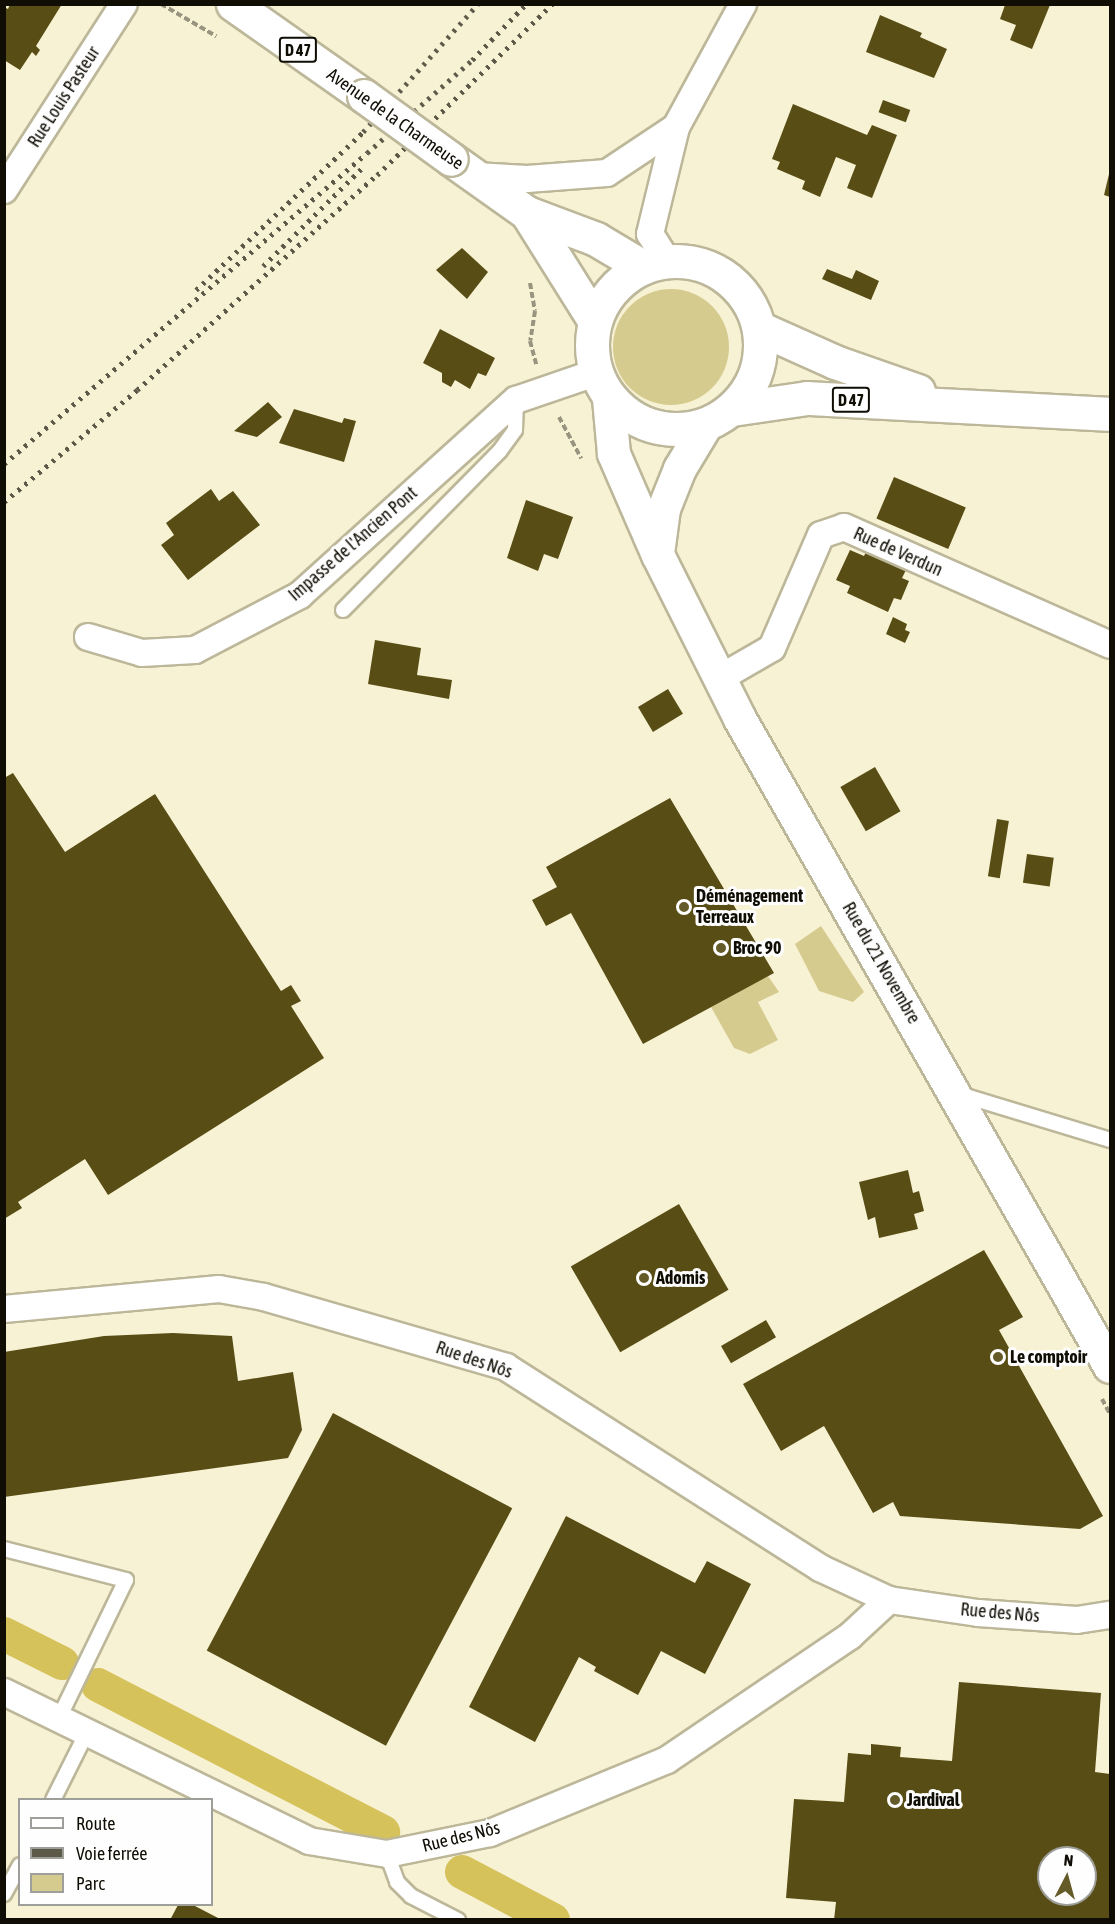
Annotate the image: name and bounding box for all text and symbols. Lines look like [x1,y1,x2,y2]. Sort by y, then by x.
road number: D 47 [278,37,318,63]
street label: Rue Louis Pasteur [23,43,105,151]
street label: Avenue de la Charmeuse [322,64,468,174]
road number: D 47 [832,387,870,413]
street label: Impasse de l'Ancien Pont [284,482,422,606]
street label: Rue de Verdun [850,523,946,581]
place label: Déménagement Terreaux [696,886,803,928]
street label: Rue du 21 Novembre [837,898,925,1028]
marker: Déménagement Terreaux [677,900,691,914]
place label: Broc 90 [733,937,781,959]
marker: Broc 90 [714,941,728,955]
place label: Adomis [656,1267,705,1289]
marker: Adomis [637,1271,651,1285]
street label: Rue des Nôs [433,1337,515,1383]
place label: Le comptoir [1010,1346,1087,1368]
marker: Le comptoir [991,1350,1005,1364]
street label: Rue des Nôs [960,1599,1040,1627]
place label: Jardival [907,1789,959,1811]
marker: Jardival [888,1793,902,1807]
legend [18,1798,213,1906]
text: Route [76,1813,115,1834]
street label: Rue des Nôs [420,1817,502,1857]
text: Voie ferrée [76,1843,148,1864]
north arrow [1037,1846,1097,1906]
text: N [1063,1851,1074,1870]
text: Parc [76,1873,105,1894]

